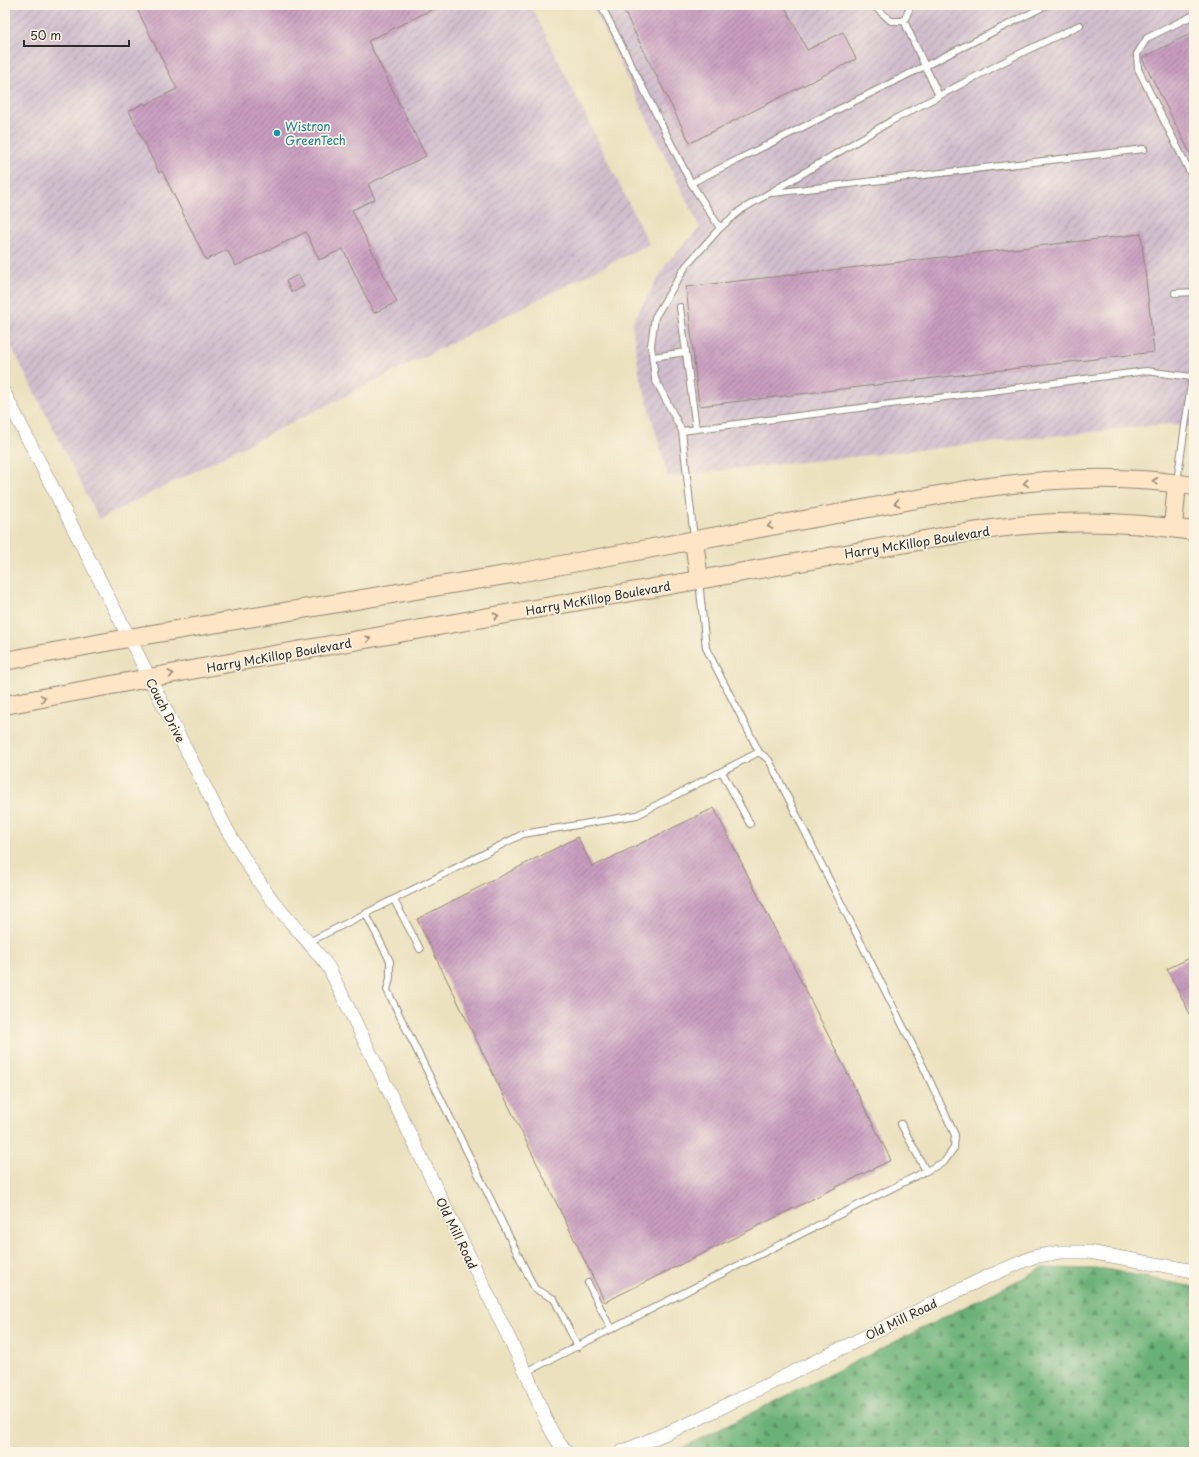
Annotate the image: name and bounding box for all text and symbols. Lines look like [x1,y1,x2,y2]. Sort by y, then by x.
scale bar [24,22,129,48]
text: 50 m [30,26,61,44]
place label: Wistron GreenTech [285,117,346,149]
marker: Wistron GreenTech [272,128,282,138]
one-way arrow [1152,477,1158,486]
one-way arrow [1023,478,1029,487]
one-way arrow [894,498,900,506]
one-way arrow [766,522,773,530]
street label: Harry McKillop Boulevard [843,522,992,562]
street label: Harry McKillop Boulevard [524,576,673,620]
one-way arrow [493,612,499,621]
street label: Harry McKillop Boulevard [205,633,354,677]
one-way arrow [365,635,371,643]
one-way arrow [168,671,174,679]
street label: Couch Drive [142,675,190,745]
one-way arrow [40,694,46,702]
street label: Old Mill Road [432,1194,482,1272]
street label: Old Mill Road [862,1294,940,1344]

